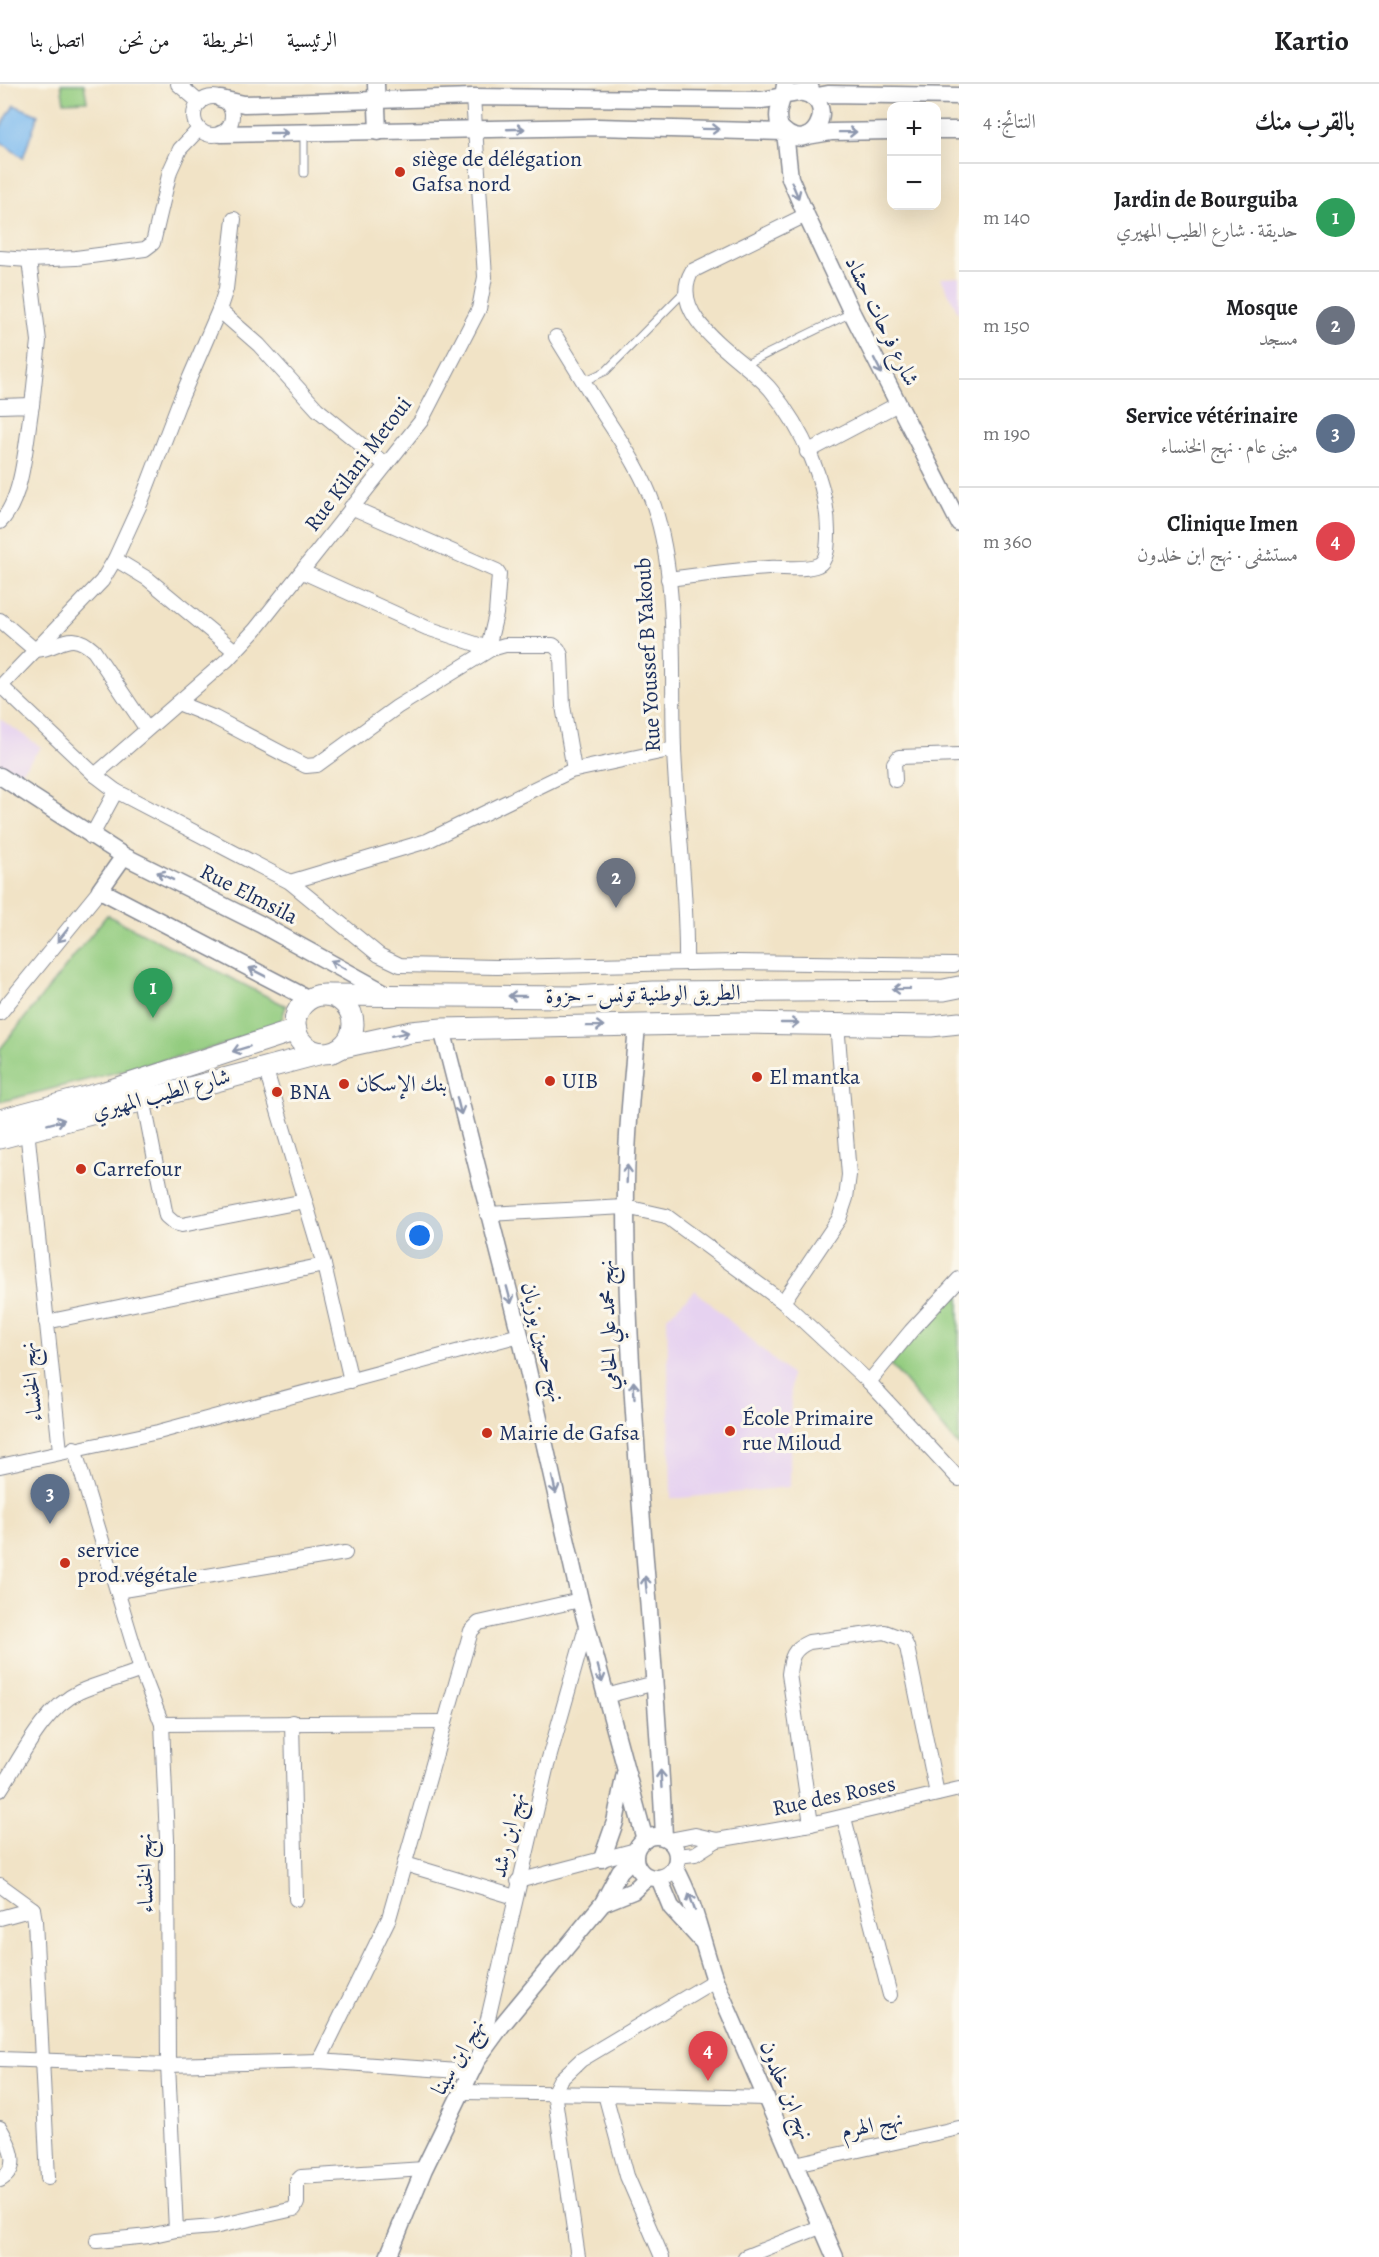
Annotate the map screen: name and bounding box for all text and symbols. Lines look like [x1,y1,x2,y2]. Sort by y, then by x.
text: Kartio [1274,22,1349,60]
text: اتصل بنا [30,26,85,54]
text: من نحن [118,26,170,54]
text: الخريطة [203,26,254,54]
text: الرئيسية [287,26,337,54]
map controls [887,102,941,210]
button: + [887,102,941,156]
text: بالقرب منك [1254,104,1355,139]
text: النتائج: 4 [983,108,1036,135]
one-way arrow [506,123,526,135]
one-way arrow [701,124,721,135]
one-way arrow [838,126,858,138]
one-way arrow [269,127,289,139]
place label: siège de délégation Gafsa nord [412,144,582,199]
button: − [887,156,941,210]
marker: siège de délégation Gafsa nord [393,165,407,179]
one-way arrow [790,180,801,198]
text: Jardin de Bourguiba [1114,185,1298,215]
text: 140 m [983,204,1030,231]
text: 1 [1332,204,1339,231]
text: حديقة · شارع الطيب المهيري [1116,217,1298,244]
street label: شارع فرحات حشاد [835,251,927,392]
text: Mosque [1226,293,1298,323]
text: 150 m [983,312,1030,339]
text: 2 [1331,312,1340,339]
text: مسجد [1259,325,1298,352]
one-way arrow [873,356,885,374]
street label: Rue Kilani Metoui [297,390,419,538]
text: Service vétérinaire [1126,401,1298,431]
text: 190 m [983,420,1030,447]
text: 3 [1331,420,1340,447]
text: مبنى عام · نهج الخنساء [1161,433,1298,460]
text: Clinique Imen [1167,509,1298,539]
text: 360 m [983,528,1032,555]
text: 4 [1331,528,1340,555]
text: مستشفى · نهج ابن خلدون [1137,541,1298,568]
street label: Rue Youssef B Yakoub [628,557,668,753]
street label: Rue Elmsila [195,857,304,932]
pin: 2 [596,858,636,908]
one-way arrow [156,870,174,882]
one-way arrow [57,927,70,943]
one-way arrow [330,959,347,971]
one-way arrow [248,966,266,978]
pin: 1 [134,968,172,1018]
street label: الطريق الوطنية تونس - حزوة [545,977,741,1011]
one-way arrow [891,984,911,995]
one-way arrow [507,990,527,1002]
one-way arrow [779,1017,799,1029]
one-way arrow [584,1021,604,1032]
one-way arrow [390,1028,410,1039]
one-way arrow [232,1044,251,1055]
street label: شارع الطيب المهيري [88,1061,234,1130]
place label: El mantka [769,1062,861,1092]
place label: UIB [562,1066,598,1096]
place label: بنك الإسكان [356,1069,447,1100]
marker: El mantka [750,1070,764,1084]
marker: UIB [543,1074,557,1088]
place label: BNA [289,1077,332,1107]
marker: بنك الإسكان [337,1077,351,1091]
marker: BNA [270,1085,284,1099]
one-way arrow [454,1096,466,1115]
one-way arrow [46,1115,65,1127]
place label: Carrefour [93,1154,182,1184]
marker: Carrefour [74,1162,88,1176]
one-way arrow [621,1165,633,1185]
your location [405,1221,434,1250]
street label: نهج محمد علي الحامي [591,1259,631,1391]
street label: نهج حسين بوزيان [510,1279,572,1406]
one-way arrow [503,1285,515,1304]
street label: نهج الخنساء [12,1340,54,1423]
one-way arrow [628,1381,639,1401]
place label: École Primaire rue Miloud [742,1403,873,1458]
place label: Mairie de Gafsa [499,1418,641,1448]
marker: École Primaire rue Miloud [723,1424,737,1438]
marker: Mairie de Gafsa [480,1426,494,1440]
pin: 3 [31,1474,70,1524]
one-way arrow [548,1475,560,1494]
place label: service prod.végétale [77,1535,197,1590]
marker: service prod.végétale [58,1556,72,1570]
one-way arrow [640,1575,651,1595]
one-way arrow [595,1664,607,1683]
street label: Rue des Roses [770,1768,898,1824]
one-way arrow [656,1770,667,1790]
street label: نهج ابن رشد [484,1789,536,1882]
street label: نهج الخنساء [129,1833,165,1913]
one-way arrow [686,1893,697,1912]
street label: نهج ابن سينا [424,2013,495,2103]
pin: 4 [688,2032,728,2081]
street label: نهج ابن خلدون [749,2036,821,2146]
street label: نهج الهرم [838,2104,907,2150]

